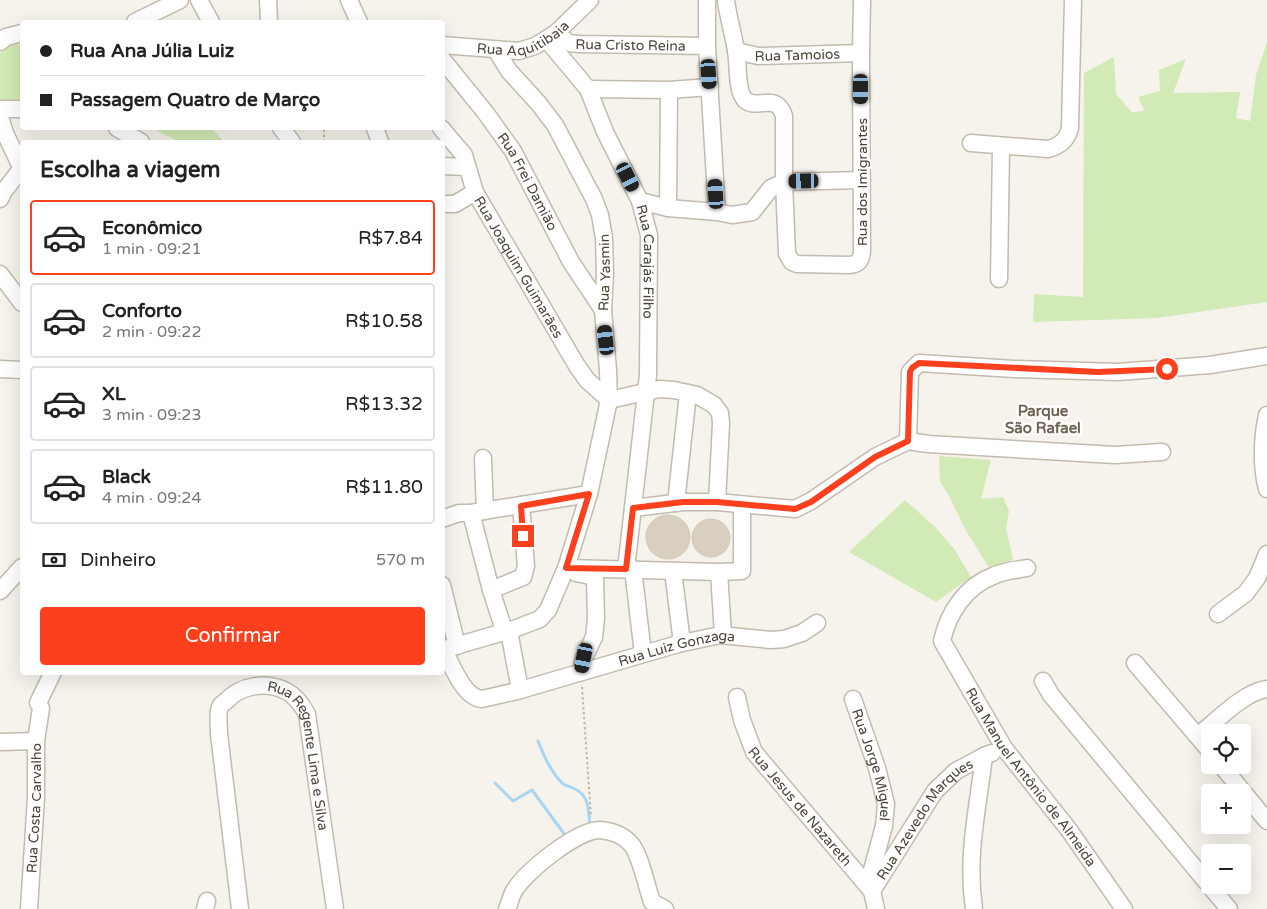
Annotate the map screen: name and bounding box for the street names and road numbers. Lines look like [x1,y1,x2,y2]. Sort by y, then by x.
street label: Rua Aquitibaia [476,17,572,60]
street label: Rua Cristo Reina [575,35,686,54]
street label: Rua Tamoios [754,45,841,65]
street label: Rua dos Imigrantes [854,118,871,246]
street label: Rua Frei Damião [494,129,561,233]
street label: Rua Joaquim Guimarães [471,193,567,341]
street label: Rua Carajás Filho [633,203,658,319]
street label: Rua Yasmin [594,234,614,312]
street label: Rua Luiz Gonzaga [616,626,736,669]
street label: Rua Regente Lima e Silva [266,677,332,831]
street label: Rua Manuel Antônio de Almeida [962,684,1100,870]
street label: Rua Jorge Miguel [849,706,895,822]
street label: Rua Costa Carvalho [23,743,45,874]
street label: Rua Jesus de Nazareth [745,743,856,870]
street label: Rua Azevedo Marques [873,755,976,883]

